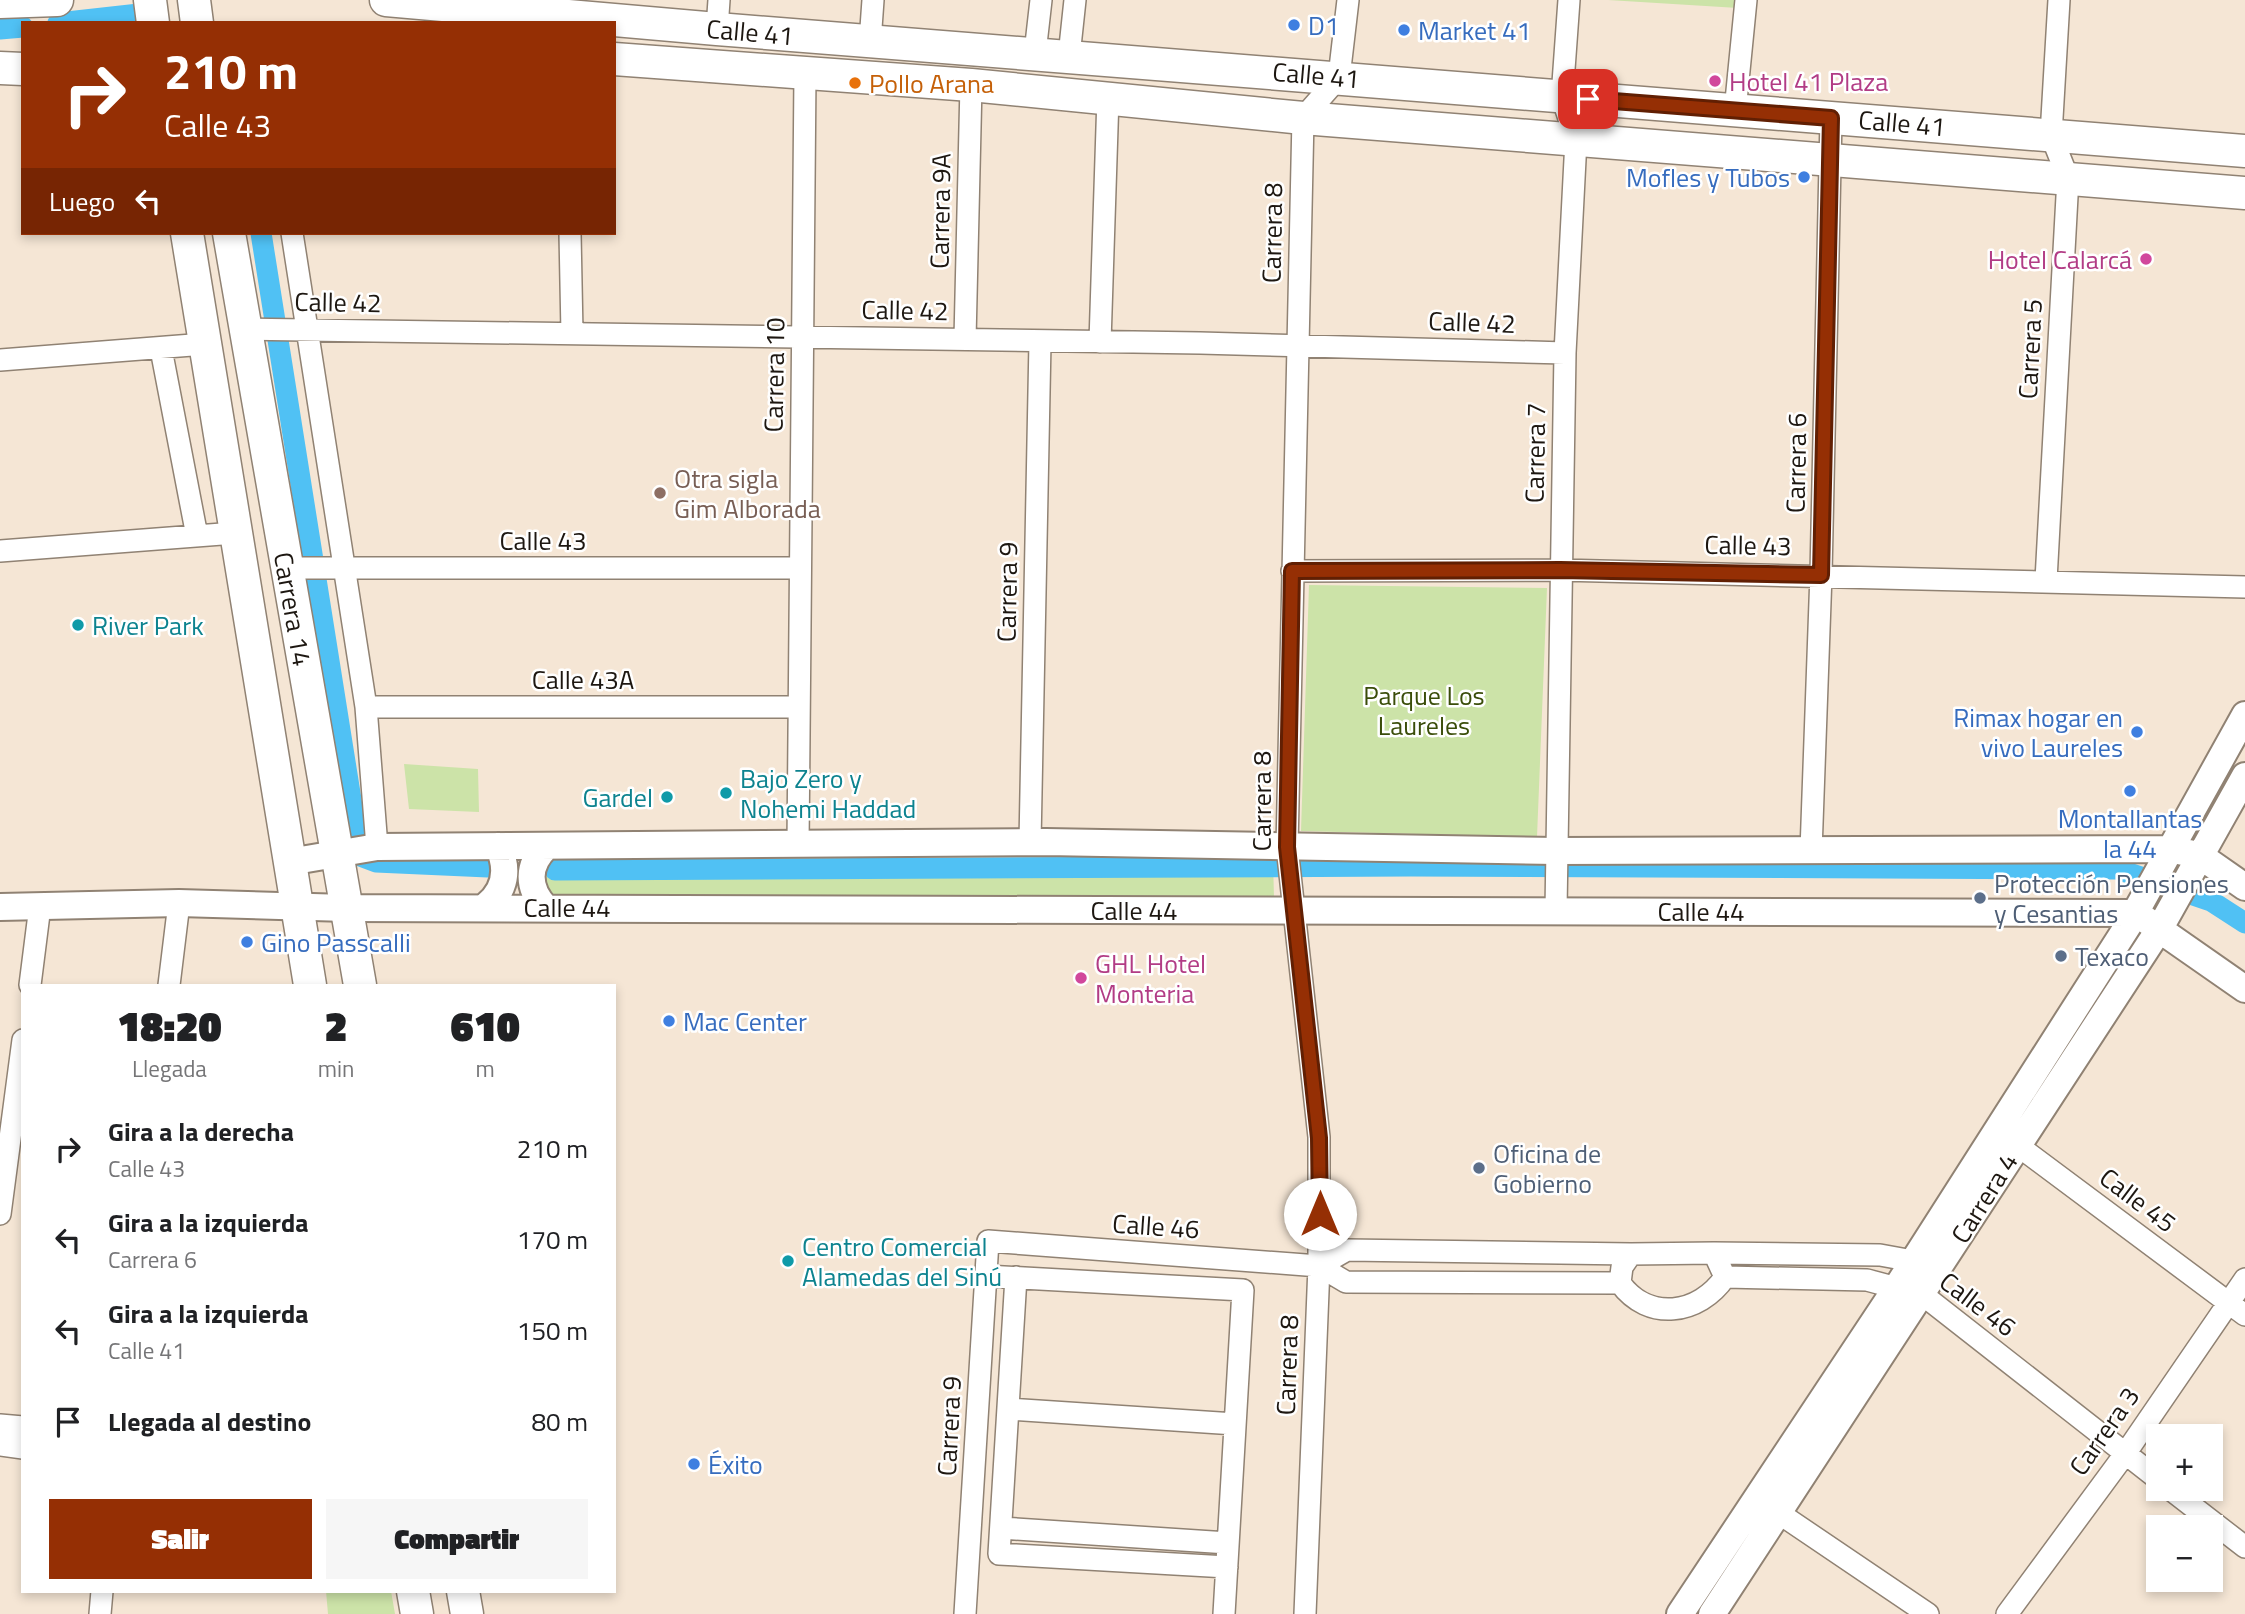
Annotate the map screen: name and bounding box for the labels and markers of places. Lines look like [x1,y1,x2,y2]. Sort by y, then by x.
place label: D1 [1308,6,1339,45]
place label: Market 41 [1418,11,1531,50]
marker: D1 [1286,17,1302,33]
marker: Market 41 [1396,22,1412,38]
place label: Hotel 41 Plaza [1729,62,1888,101]
place label: Pollo Arana [869,64,994,103]
pin [1558,69,1618,129]
marker: Hotel 41 Plaza [1707,73,1723,89]
marker: Pollo Arana [847,75,863,91]
place label: Mofles y Tubos [1626,158,1790,197]
marker: Mofles y Tubos [1796,169,1812,185]
place label: Hotel Calarcá [1988,240,2132,279]
marker: Hotel Calarcá [2138,251,2154,267]
place label: Otra sigla Gim Alborada [674,459,821,528]
marker: Otra sigla Gim Alborada [652,485,668,501]
place label: River Park [92,606,204,645]
marker: River Park [70,617,86,633]
place label: Rimax hogar en vivo Laureles [1953,698,2123,767]
marker: Rimax hogar en vivo Laureles [2129,724,2145,740]
place label: Bajo Zero y Nohemi Haddad [740,759,916,828]
place label: Gardel [582,778,653,817]
marker: Montallantas la 44 [2122,783,2138,799]
marker: Bajo Zero y Nohemi Haddad [718,785,734,801]
marker: Gardel [659,789,675,805]
place label: Montallantas la 44 [2058,799,2202,868]
place label: Protección Pensiones y Cesantias [1994,864,2229,933]
marker: Protección Pensiones y Cesantias [1972,890,1988,906]
place label: Gino Passcalli [261,923,411,962]
marker: Gino Passcalli [239,934,255,950]
place label: Texaco [2075,937,2149,976]
place label: GHL Hotel Monteria [1095,944,1206,1013]
marker: Texaco [2053,948,2069,964]
marker: GHL Hotel Monteria [1073,970,1089,986]
place label: Mac Center [683,1002,807,1041]
marker: Mac Center [661,1013,677,1029]
place label: Oficina de Gobierno [1493,1134,1601,1203]
marker: Oficina de Gobierno [1471,1160,1487,1176]
place label: Centro Comercial Alamedas del Sinú [802,1227,1002,1296]
marker: Centro Comercial Alamedas del Sinú [780,1253,796,1269]
place label: Éxito [708,1445,763,1484]
marker: Éxito [686,1456,702,1472]

